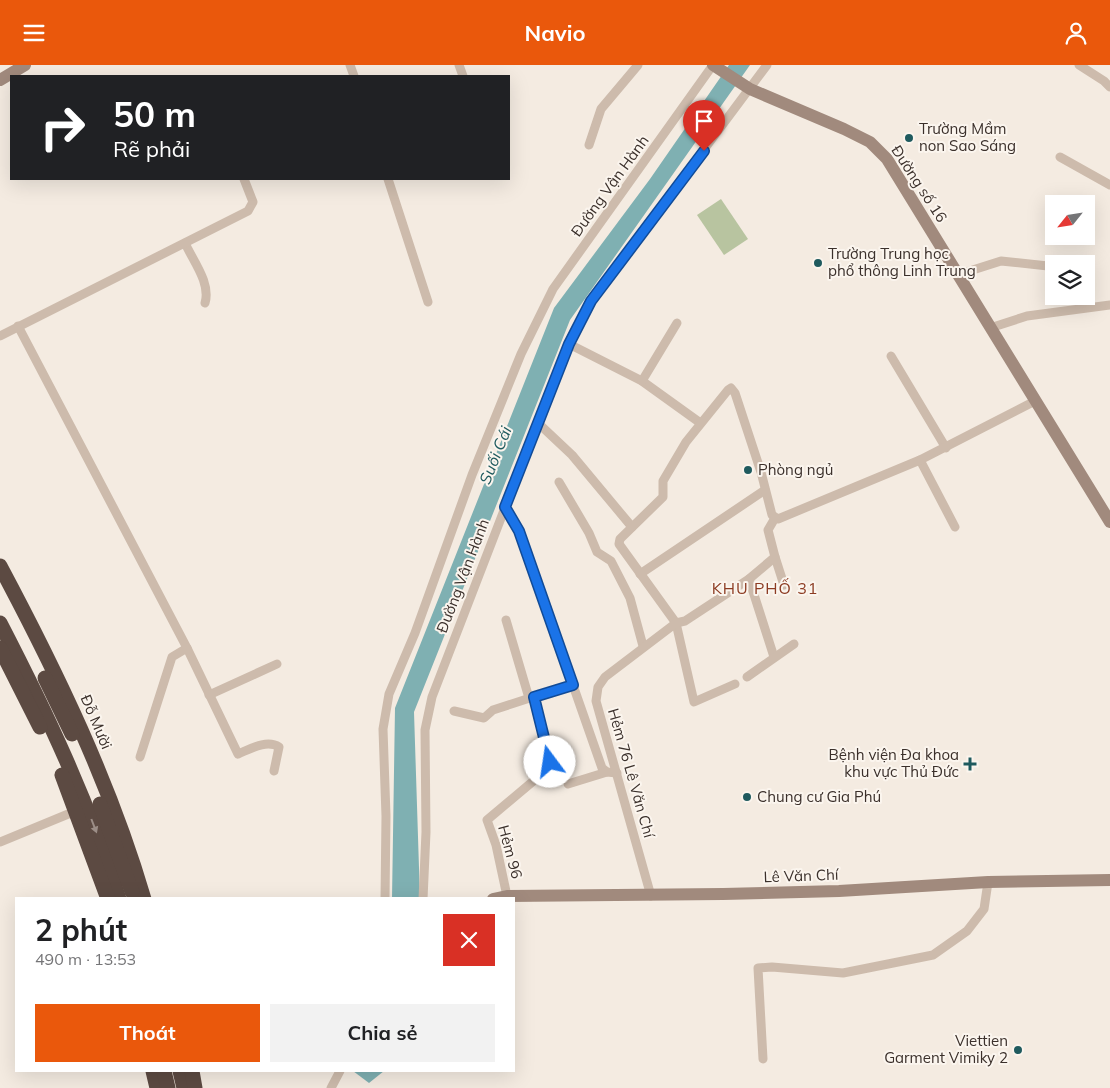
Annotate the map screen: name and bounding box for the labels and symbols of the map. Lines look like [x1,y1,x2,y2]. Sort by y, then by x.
pin [683,100,725,151]
place label: Trường Mầm non Sao Sáng [919,119,1016,155]
street label: Đường Vận Hành [567,131,653,240]
marker: Trường Mầm non Sao Sáng [903,132,915,144]
street label: Đường số 16 [887,142,951,226]
north arrow [1045,195,1095,245]
place label: Trường Trung học phổ thông Linh Trung [828,244,976,280]
marker: Trường Trung học phổ thông Linh Trung [812,257,824,269]
water label: Suối Cái [474,423,516,487]
place label: Phòng ngủ [758,460,833,479]
marker: Phòng ngủ [742,464,754,476]
street label: Đường Vận Hành [432,516,493,635]
district label: KHU PHỐ 31 [712,578,818,598]
street label: Đỗ Mười [77,692,116,752]
street label: Hẻm 76 Lê Văn Chí [604,706,659,841]
position arrow [523,735,575,787]
place label: Bệnh viện Đa khoa khu vực Thủ Đức [829,745,959,781]
marker: Bệnh viện Đa khoa khu vực Thủ Đức [963,757,977,771]
place label: Chung cư Gia Phú [757,787,881,806]
marker: Chung cư Gia Phú [741,791,753,803]
one-way arrow [90,819,98,833]
street label: Hẻm 96 [494,823,527,881]
street label: Lê Văn Chí [763,865,840,886]
place label: Viettien Garment Vimiky 2 [884,1031,1008,1067]
marker: Viettien Garment Vimiky 2 [1012,1044,1024,1056]

